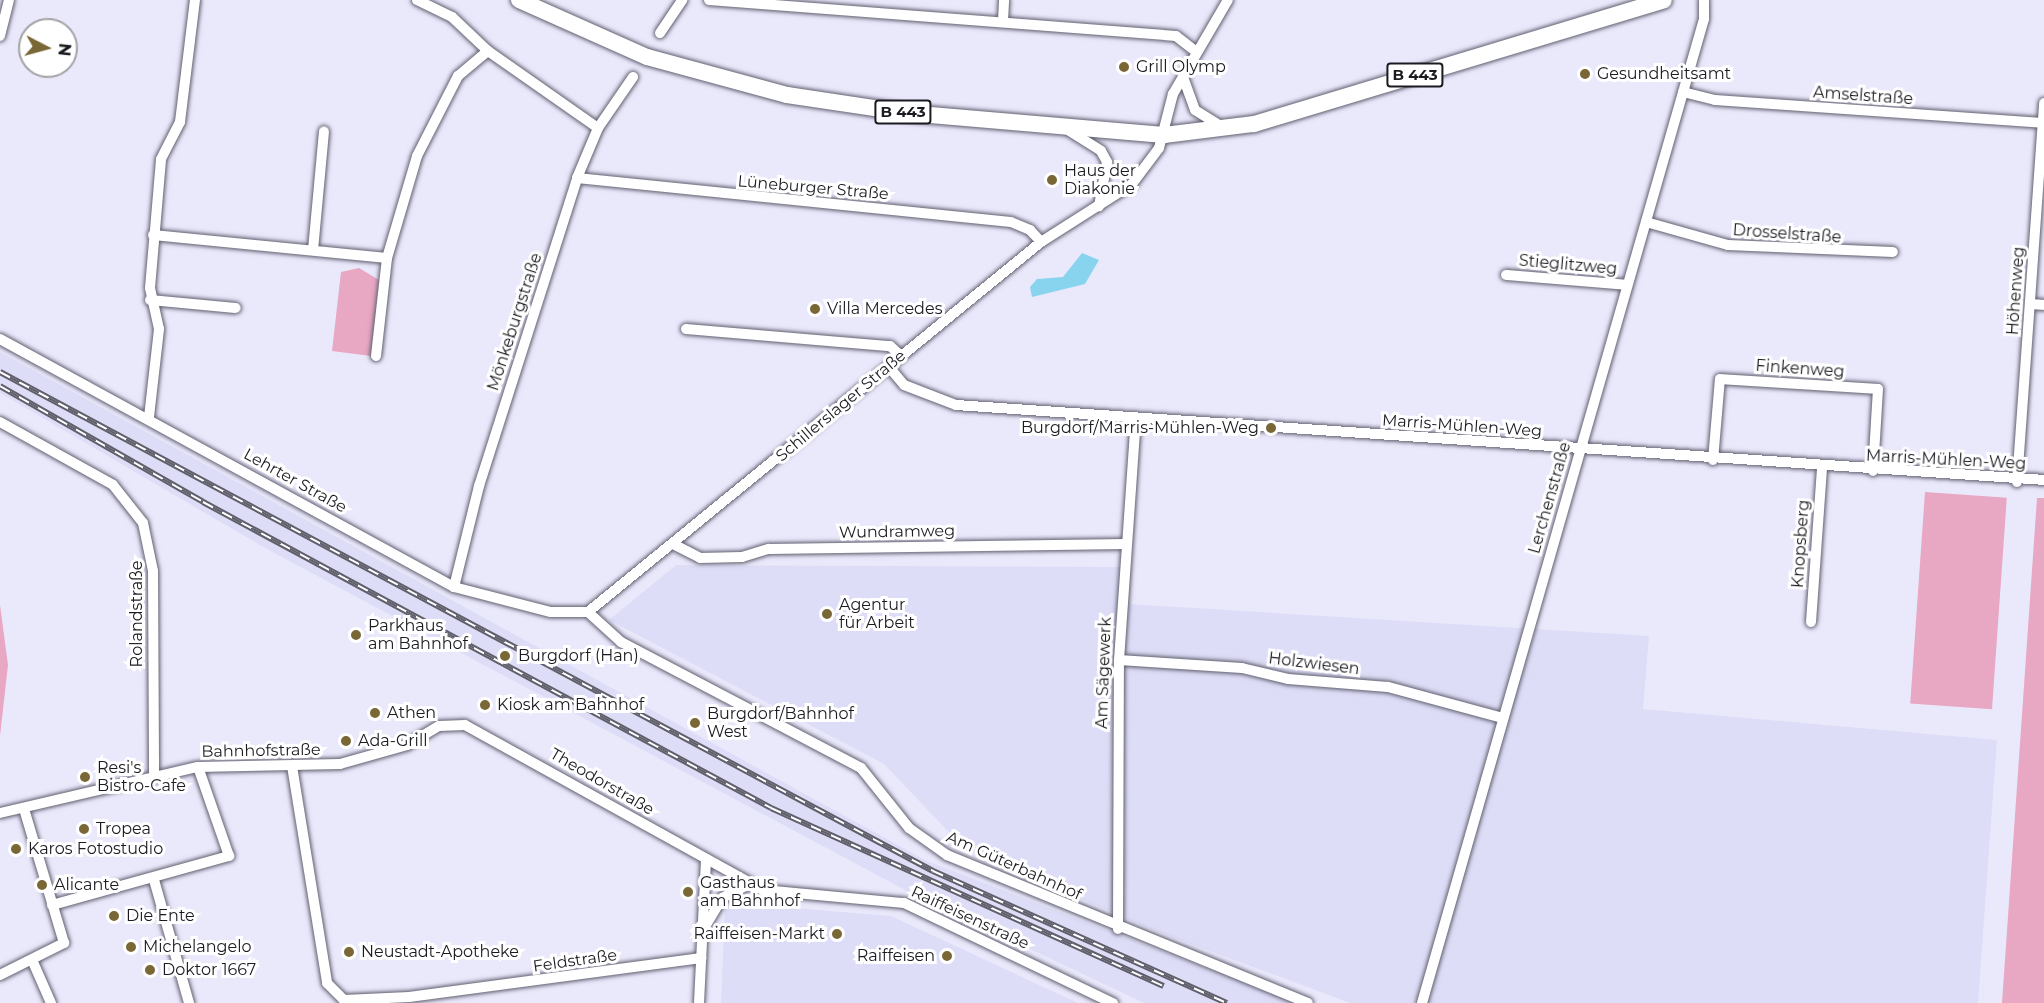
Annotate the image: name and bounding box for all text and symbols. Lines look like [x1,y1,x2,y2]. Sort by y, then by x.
north arrow [18,18,78,78]
text: N [54,42,75,57]
place label: Grill Olymp [1136,57,1226,77]
marker: Grill Olymp [1117,60,1131,74]
road number: B 443 [1385,63,1445,87]
place label: Gesundheitsamt [1597,64,1731,84]
marker: Gesundheitsamt [1578,67,1592,81]
street label: Amselstraße [1812,83,1914,109]
road number: B 443 [873,100,933,124]
place label: Haus der Diakonie [1064,161,1136,199]
street label: Lüneburger Straße [737,172,889,204]
marker: Haus der Diakonie [1045,173,1059,187]
street label: Drosselstraße [1732,221,1842,247]
street label: Höhenweg [2003,246,2029,336]
street label: Mönkeburgstraße [484,251,546,393]
street label: Stieglitzweg [1518,251,1618,279]
place label: Villa Mercedes [827,299,942,319]
marker: Villa Mercedes [808,302,822,316]
street label: Schillerslager Straße [772,346,910,466]
street label: Finkenweg [1755,356,1845,382]
street label: Marris-Mühlen-Weg [1381,411,1543,441]
place label: Burgdorf/Marris-Mühlen-Weg [1021,418,1259,438]
marker: Burgdorf/Marris-Mühlen-Weg [1264,421,1278,435]
street label: Lerchenstraße [1525,440,1575,556]
street label: Lehrter Straße [240,445,350,517]
street label: Marris-Mühlen-Weg [1865,446,2027,474]
street label: Knopsberg [1788,499,1814,589]
street label: Wundramweg [839,521,955,543]
street label: Rolandstraße [127,561,147,667]
place label: Agentur für Arbeit [839,595,915,633]
marker: Agentur für Arbeit [820,607,834,621]
place label: Parkhaus am Bahnhof [368,616,468,654]
street label: Am Sägewerk [1092,617,1116,729]
marker: Parkhaus am Bahnhof [349,628,363,642]
place label: Burgdorf (Han) [518,646,639,666]
marker: Burgdorf (Han) [496,647,514,665]
street label: Holzwiesen [1267,649,1361,679]
place label: Kiosk am Bahnhof [497,695,644,715]
marker: Kiosk am Bahnhof [478,698,492,712]
place label: Athen [387,703,436,723]
place label: Burgdorf/Bahnhof West [707,704,854,742]
marker: Athen [368,706,382,720]
marker: Burgdorf/Bahnhof West [688,716,702,730]
place label: Ada-Grill [358,731,427,751]
marker: Ada-Grill [339,734,353,748]
street label: Bahnhofstraße [201,740,321,762]
street label: Theodorstraße [547,744,657,820]
place label: Resi's Bistro-Cafe [97,758,186,796]
marker: Resi's Bistro-Cafe [78,770,92,784]
place label: Tropea [96,819,151,839]
marker: Tropea [77,822,91,836]
street label: Am Güterbahnhof [943,828,1085,904]
place label: Karos Fotostudio [28,839,163,859]
marker: Karos Fotostudio [9,842,23,856]
place label: Gasthaus am Bahnhof [700,873,800,911]
place label: Alicante [54,875,119,895]
marker: Alicante [35,878,49,892]
street label: Raiffeisenstraße [908,882,1032,954]
marker: Gasthaus am Bahnhof [681,885,695,899]
place label: Die Ente [126,906,195,926]
marker: Die Ente [107,909,121,923]
place label: Raiffeisen-Markt [694,924,825,944]
marker: Raiffeisen-Markt [830,927,844,941]
place label: Michelangelo [143,937,251,957]
marker: Michelangelo [124,940,138,954]
place label: Neustadt-Apotheke [361,942,519,962]
marker: Neustadt-Apotheke [342,945,356,959]
street label: Feldstraße [532,946,618,976]
place label: Raiffeisen [857,946,935,966]
marker: Raiffeisen [940,949,954,963]
place label: Doktor 1667 [162,960,256,980]
marker: Doktor 1667 [143,963,157,977]

